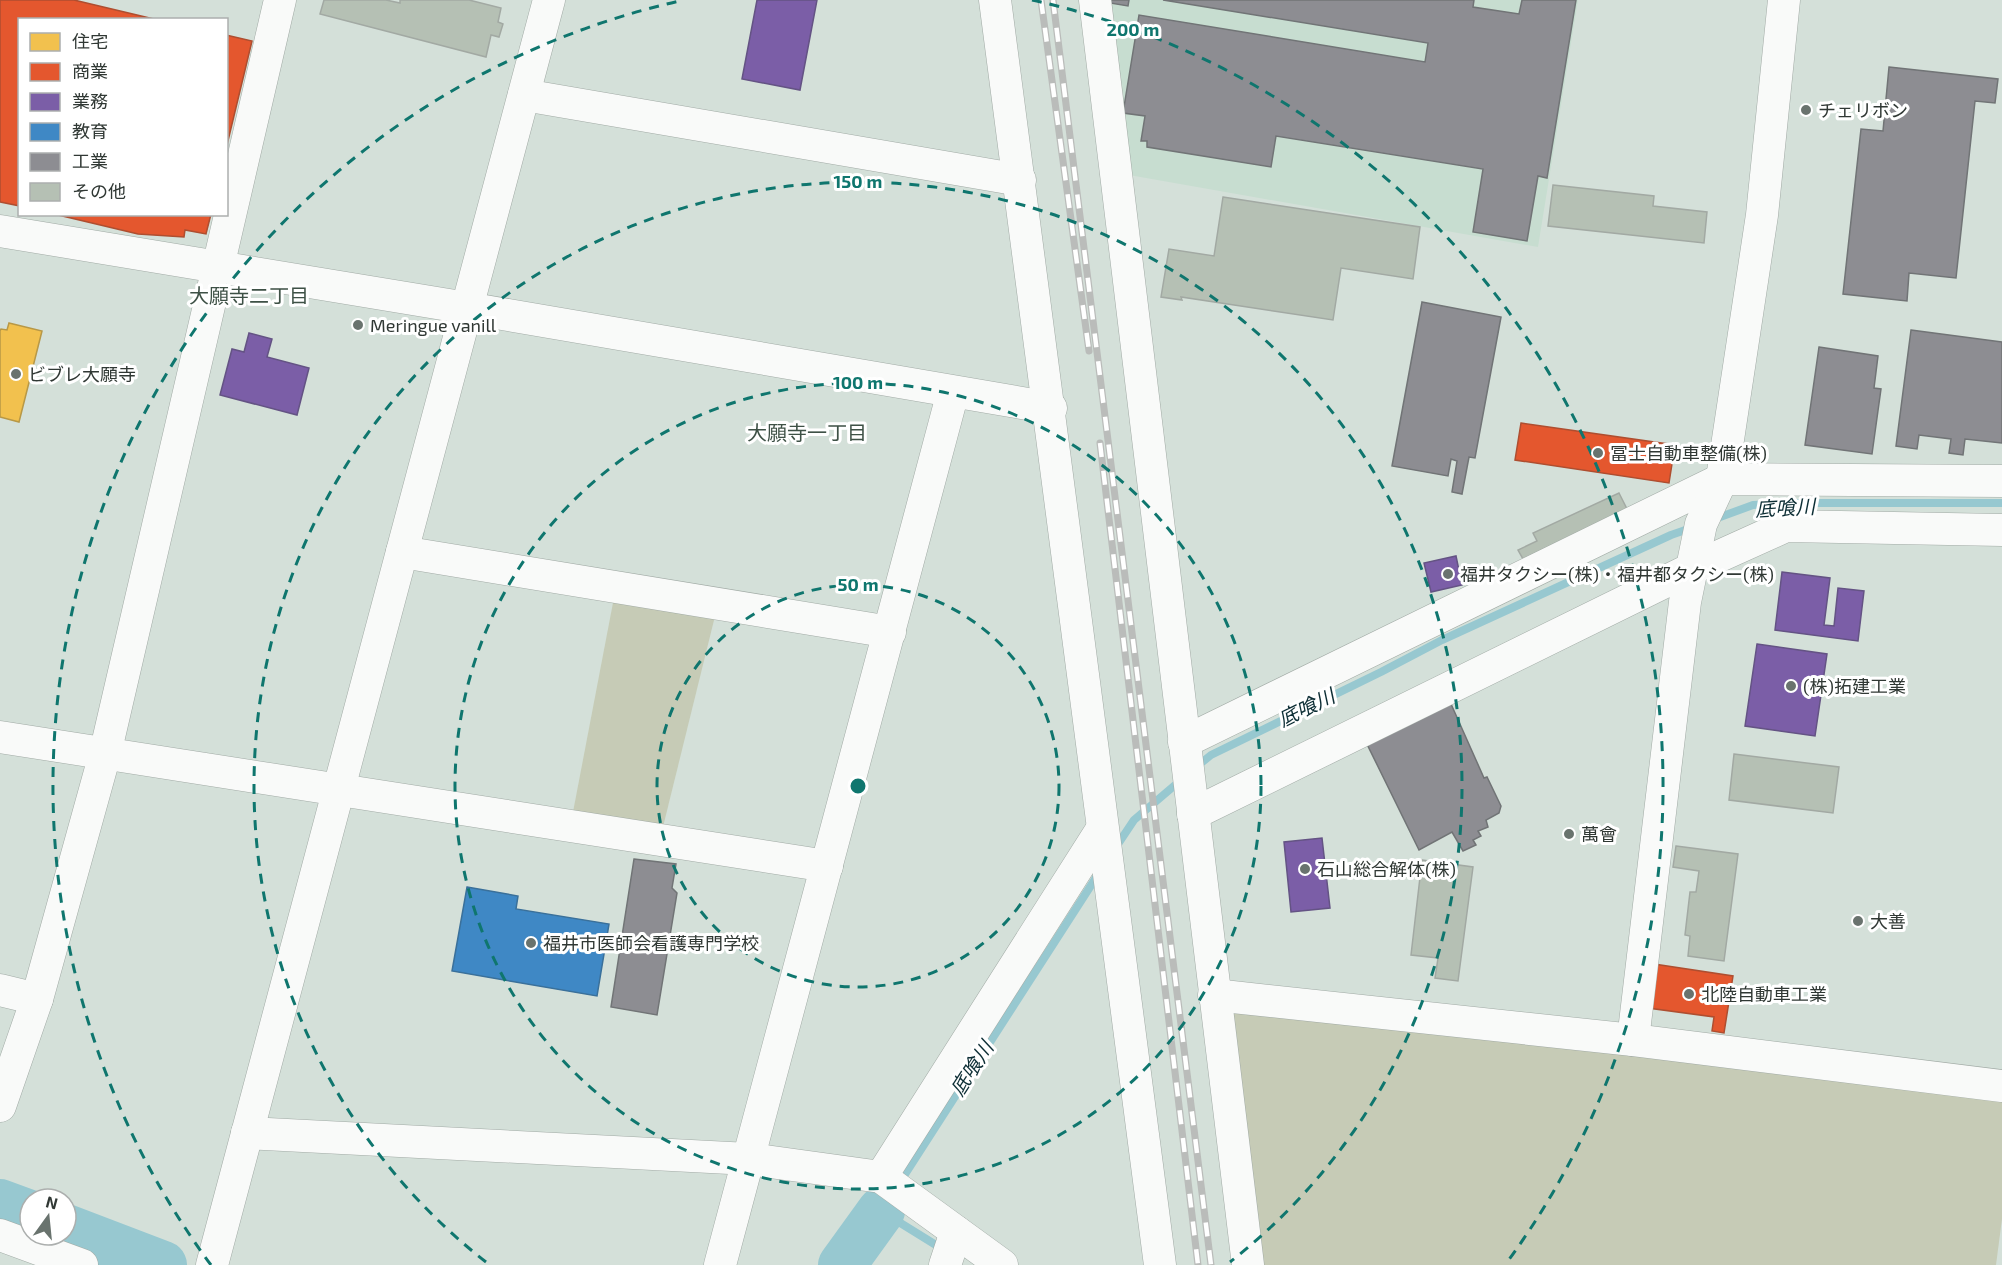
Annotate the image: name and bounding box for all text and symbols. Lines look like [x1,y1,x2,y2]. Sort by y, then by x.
legend [18,18,228,216]
text: 200 m [1107,18,1159,40]
text: 住宅 [72,30,108,52]
text: 商業 [72,60,108,82]
text: 業務 [72,90,108,112]
place label: チェリボン [1818,99,1908,121]
marker: チェリボン [1799,103,1813,117]
text: 教育 [72,120,108,142]
text: 工業 [72,150,108,172]
text: 150 m [834,170,882,192]
text: その他 [72,180,126,202]
district label: 大願寺二丁目 [189,283,309,307]
place label: Meringue vanill [370,314,497,336]
marker: Meringue vanill [351,318,365,332]
place label: ビブレ大願寺 [28,363,136,385]
marker: ビブレ大願寺 [9,367,23,381]
text: 100 m [833,371,883,393]
district label: 大願寺一丁目 [747,420,867,444]
place label: 冨士自動車整備(株) [1610,442,1767,464]
marker: 冨士自動車整備(株) [1591,446,1605,460]
water label: 底喰川 [1754,493,1818,521]
place label: 福井タクシー(株)・福井都タクシー(株) [1460,563,1774,585]
marker: 福井タクシー(株)・福井都タクシー(株) [1441,567,1455,581]
text: 50 m [837,573,879,595]
place label: (株)拓建工業 [1803,675,1906,697]
marker: (株)拓建工業 [1784,679,1798,693]
water label: 底喰川 [1274,682,1340,731]
centre of rings [848,776,868,796]
place label: 萬會 [1581,823,1617,845]
marker: 萬會 [1562,827,1576,841]
place label: 石山総合解体(株) [1317,858,1456,880]
marker: 石山総合解体(株) [1298,862,1312,876]
place label: 大善 [1870,910,1906,932]
marker: 大善 [1851,914,1865,928]
place label: 福井市医師会看護専門学校 [543,932,759,954]
marker: 福井市医師会看護専門学校 [524,936,538,950]
place label: 北陸自動車工業 [1701,983,1827,1005]
marker: 北陸自動車工業 [1682,987,1696,1001]
water label: 底喰川 [945,1035,998,1100]
north arrow [18,1187,78,1247]
text: N [44,1191,60,1213]

